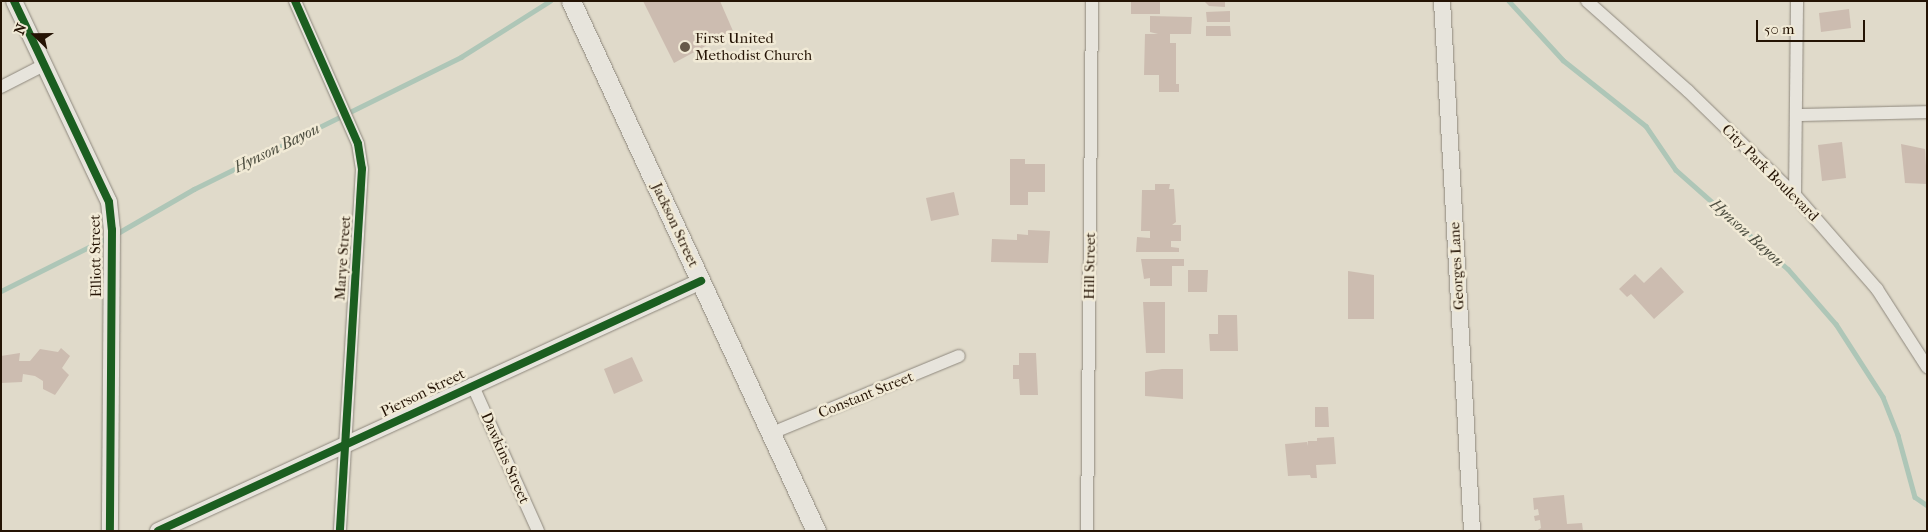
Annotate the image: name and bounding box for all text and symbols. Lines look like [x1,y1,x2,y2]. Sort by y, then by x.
north arrow [10,10,60,60]
scale bar [1758,10,1867,42]
text: 50 m [1764,20,1794,38]
text: N [11,21,30,37]
place label: First United Methodist Church [695,29,812,64]
marker: First United Methodist Church [679,41,691,53]
water label: Hynson Bayou [231,119,323,177]
street label: City Park Boulevard [1718,121,1822,225]
street label: Jackson Street [648,180,702,270]
water label: Hynson Bayou [1706,195,1788,271]
street label: Elliott Street [86,214,106,298]
street label: Marye Street [331,215,355,301]
street label: Georges Lane [1446,222,1468,310]
street label: Hill Street [1080,232,1100,300]
street label: Pierson Street [378,365,468,421]
street label: Constant Street [816,368,916,422]
street label: Dawkins Street [477,409,533,507]

